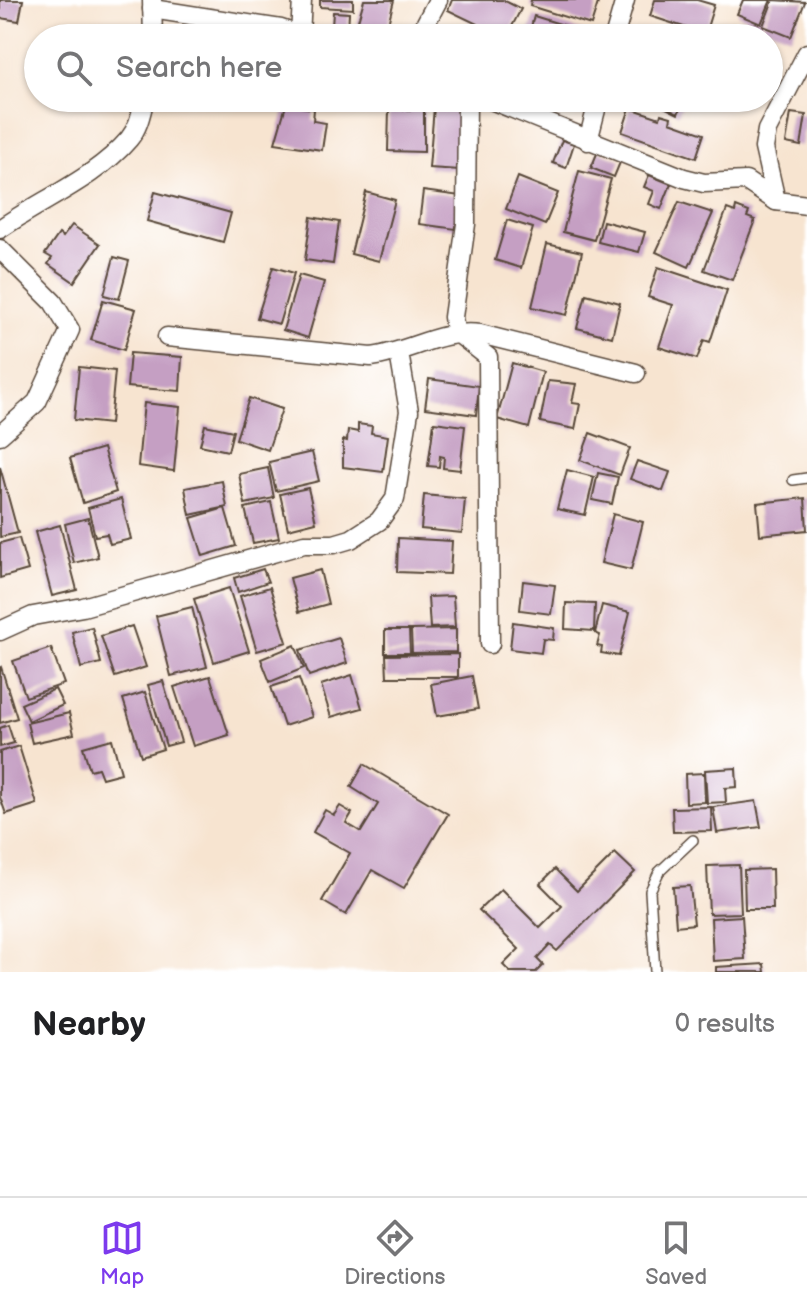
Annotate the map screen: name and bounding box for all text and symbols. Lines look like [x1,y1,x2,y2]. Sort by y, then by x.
search box [24,24,783,112]
icon: search [52,46,96,90]
text: Search here [116,50,282,86]
text: Nearby [32,1004,146,1045]
text: 0 results [675,1009,775,1040]
tab: Map [100,1216,144,1291]
tab: Directions [344,1216,445,1291]
tab: Saved [645,1216,707,1291]

